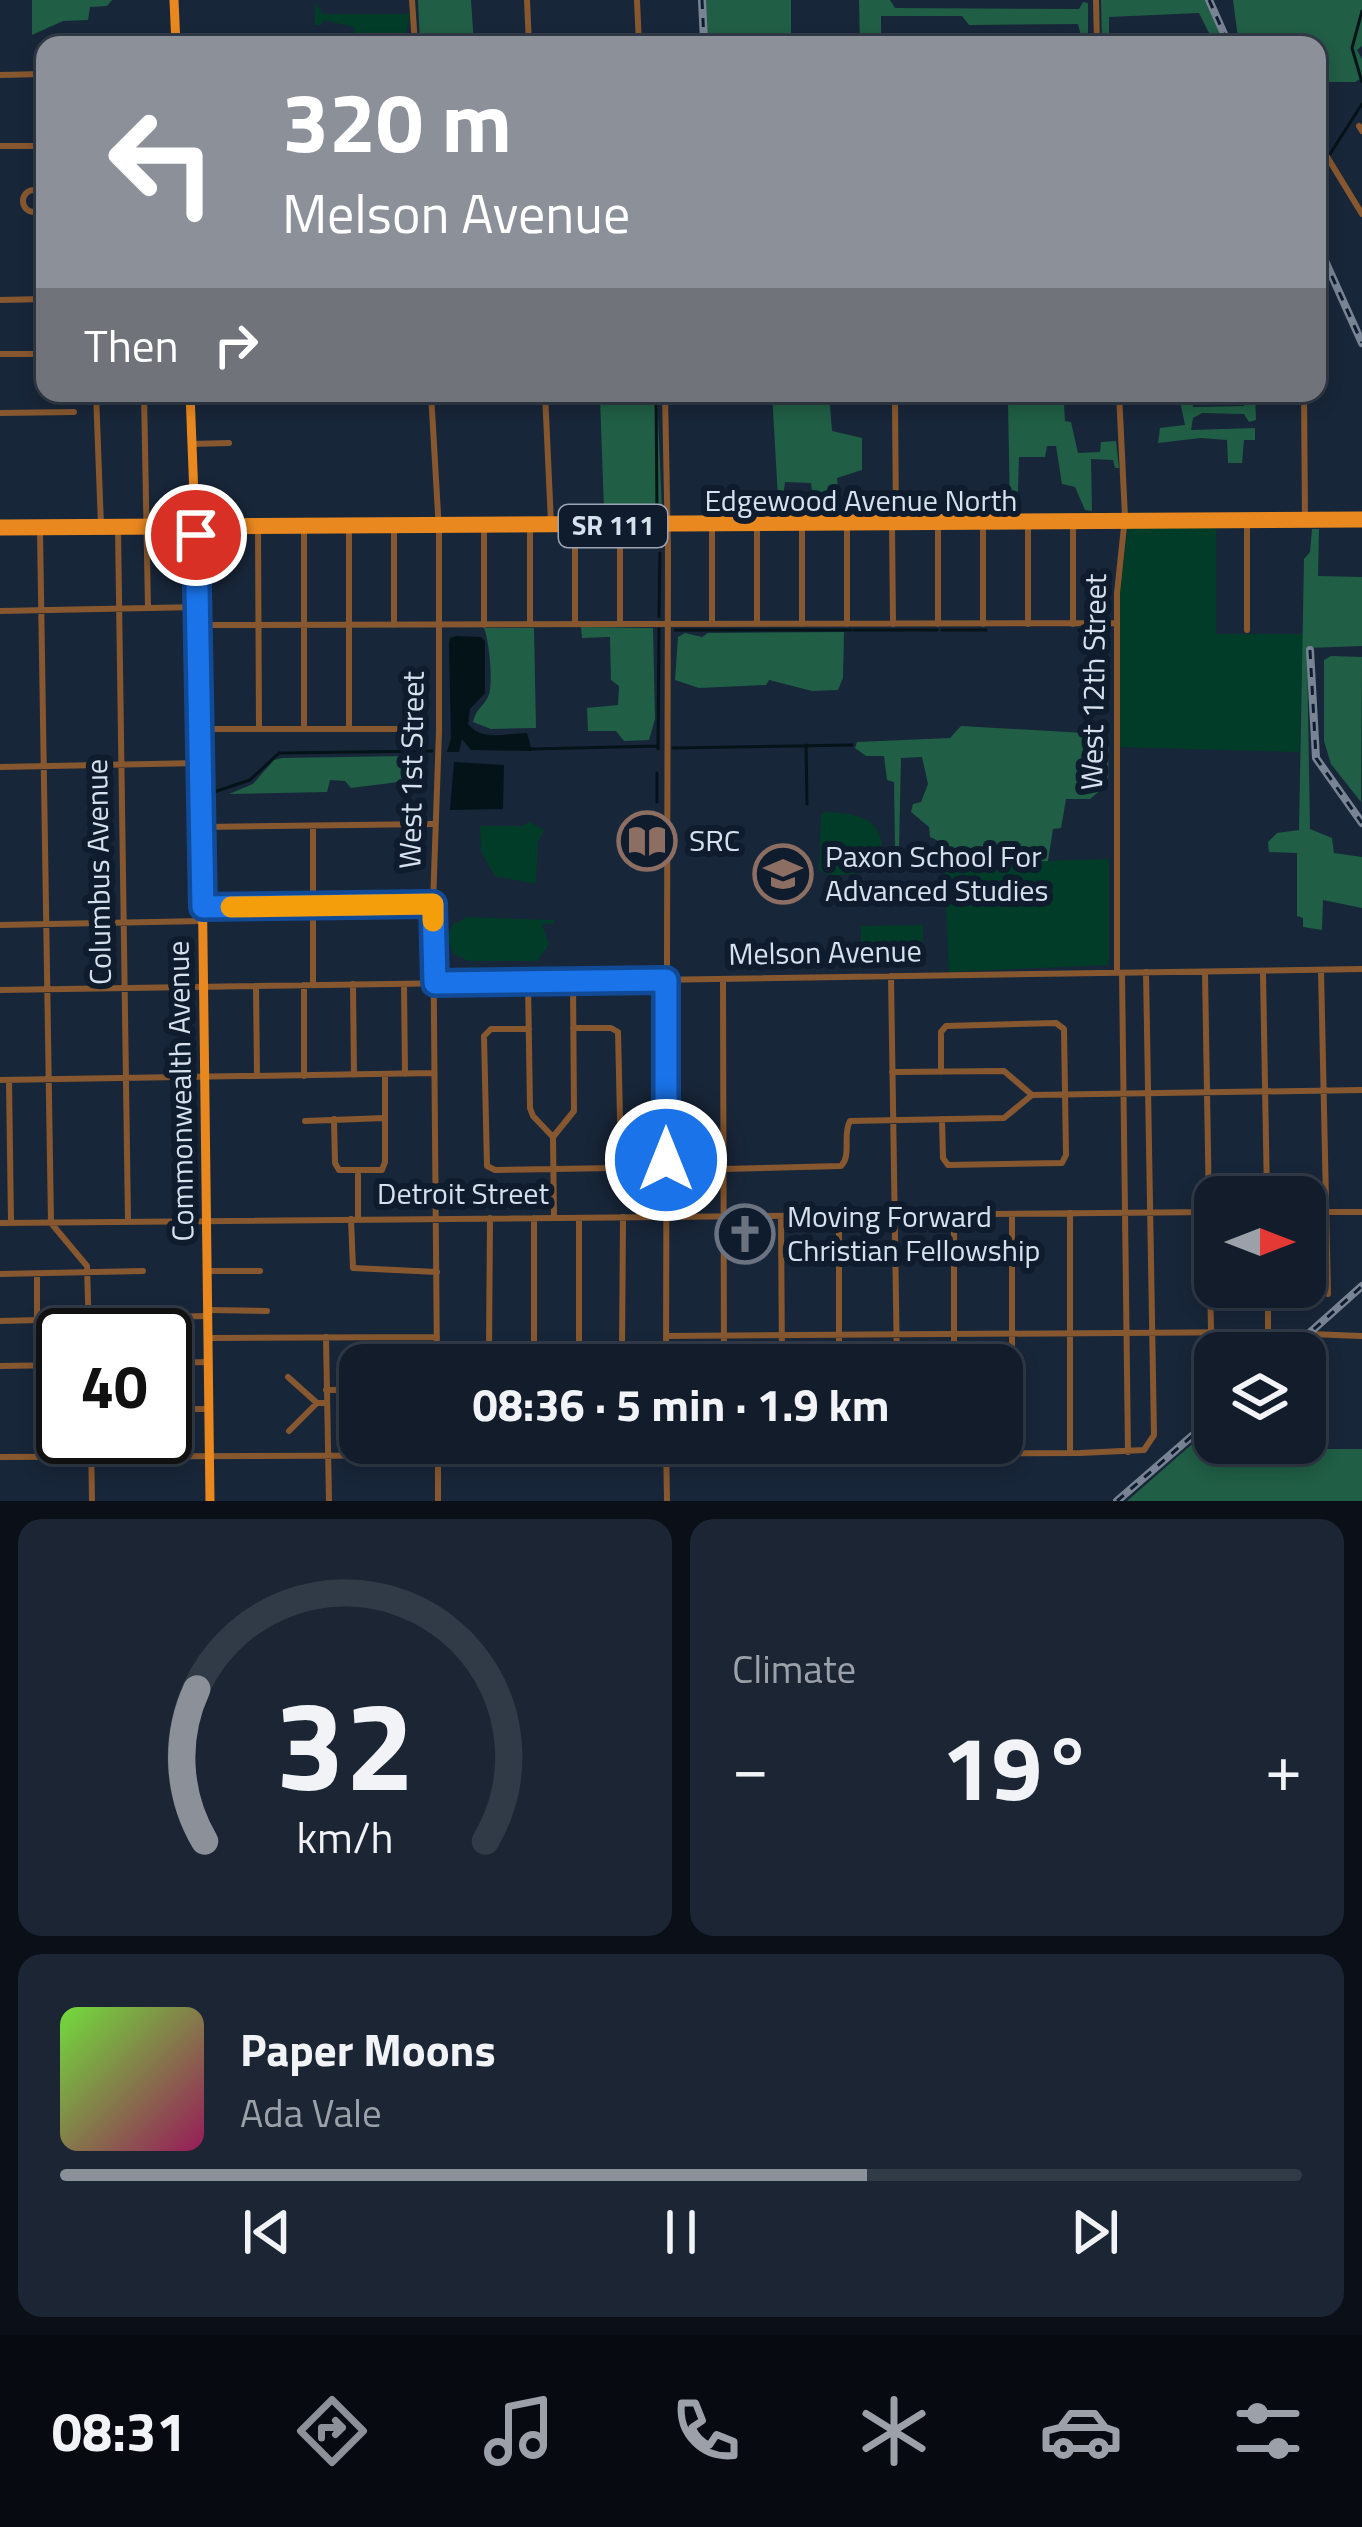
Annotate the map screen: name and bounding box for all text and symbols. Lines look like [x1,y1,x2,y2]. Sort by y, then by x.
text: 320 m [282,57,512,185]
icon: left [84,84,240,240]
text: Melson Avenue [282,172,630,254]
text: Then [84,311,179,379]
icon: right [203,312,269,378]
street label: Edgewood Avenue North [705,477,1017,523]
pin [145,484,247,586]
icon: arrive [163,502,229,568]
road number: SR 111 [559,505,667,547]
street label: West 12th Street [1068,573,1118,791]
street label: West 1st Street [386,670,436,869]
street label: Columbus Avenue [73,759,123,985]
library icon: SRC [616,810,678,872]
place label: SRC [689,817,740,863]
place label: Paxon School For Advanced Studies [825,833,1048,913]
school or university icon: Paxon School For Advanced Studies [752,843,814,905]
street label: Melson Avenue [728,927,922,977]
street label: Commonwealth Avenue [154,940,206,1242]
position arrow [603,1097,729,1223]
street label: Detroit Street [377,1170,549,1216]
north arrow [1194,1176,1326,1308]
map controls [1194,1176,1326,1464]
place label: Moving Forward Christian Fellowship [787,1193,1040,1273]
church icon: Moving Forward Christian Fellowship [714,1203,776,1265]
speed limit sign: 40 [36,1308,192,1464]
button: layers [1194,1332,1326,1464]
text: 08:36 · 5 min · 1.9 km [472,1370,890,1438]
text: Climate [732,1639,856,1698]
text: 32 [275,1649,415,1838]
text: 19° [941,1698,1093,1835]
text: − [732,1716,769,1817]
text: + [1265,1716,1302,1817]
text: km/h [296,1803,394,1869]
text: Paper Moons [240,2015,496,2083]
text: Ada Vale [240,2083,382,2142]
icon: previous [234,2199,300,2265]
icon: pause [648,2199,714,2265]
icon: next [1062,2199,1128,2265]
icon: directions [290,2389,374,2473]
icon: music [477,2389,561,2473]
icon: phone [664,2389,748,2473]
icon: climate [852,2389,936,2473]
icon: car [1039,2389,1123,2473]
icon: filters [1226,2389,1310,2473]
text: 08:31 [52,2390,186,2472]

